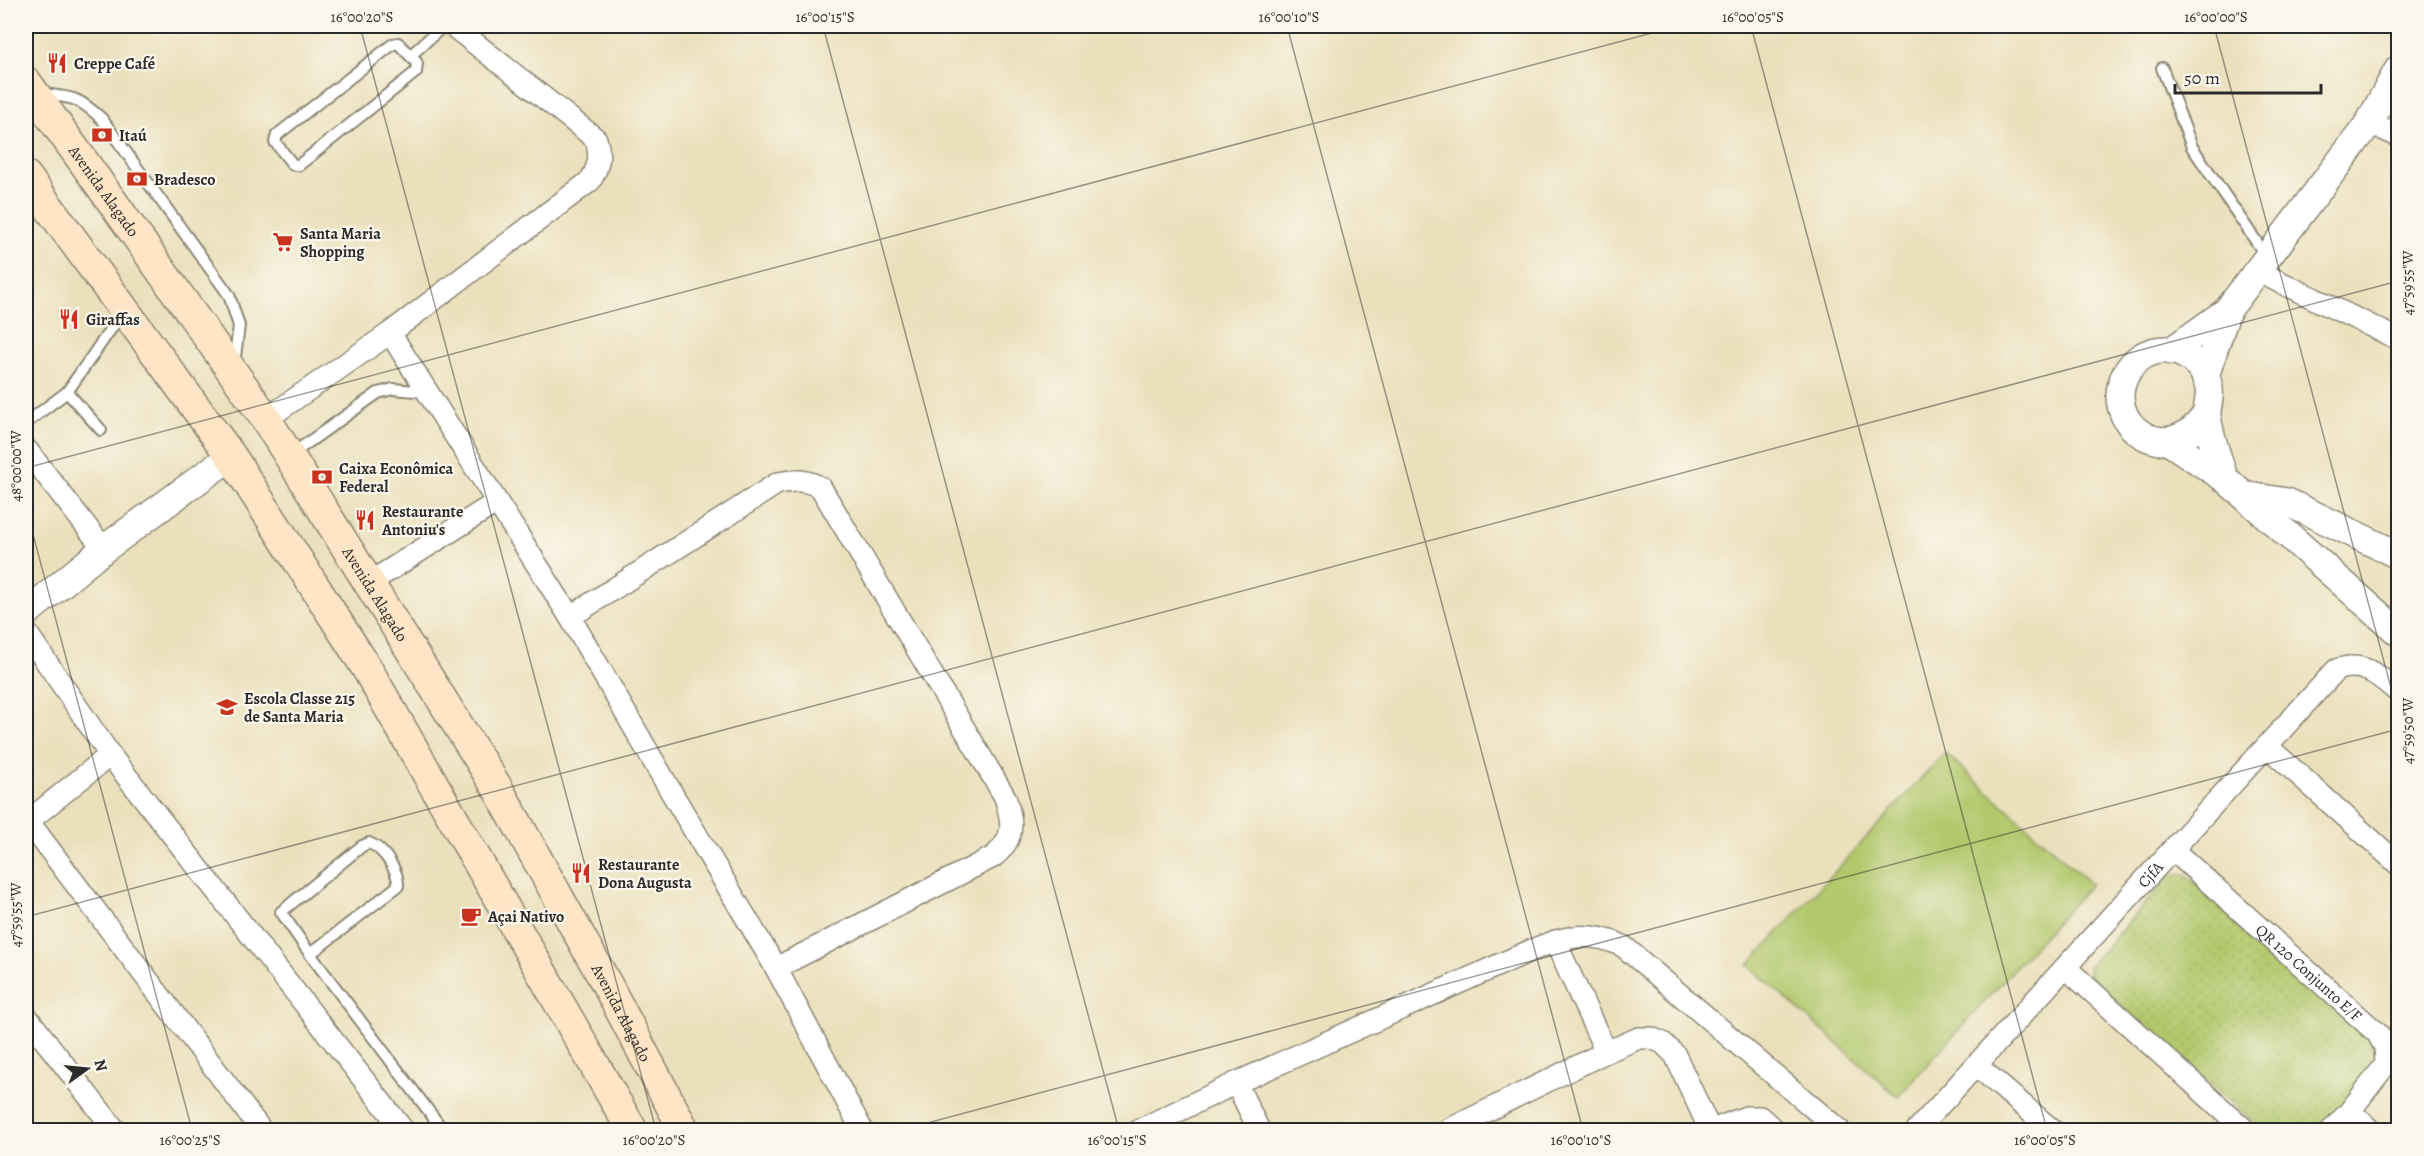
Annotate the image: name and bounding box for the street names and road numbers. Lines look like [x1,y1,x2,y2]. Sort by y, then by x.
street label: Avenida Alagado [63,140,144,242]
street label: Avenida Alagado [336,542,413,646]
street label: CjfA [2133,856,2169,893]
street label: QR 120 Conjunto E/F [2251,919,2367,1027]
street label: Avenida Alagado [585,959,656,1066]

